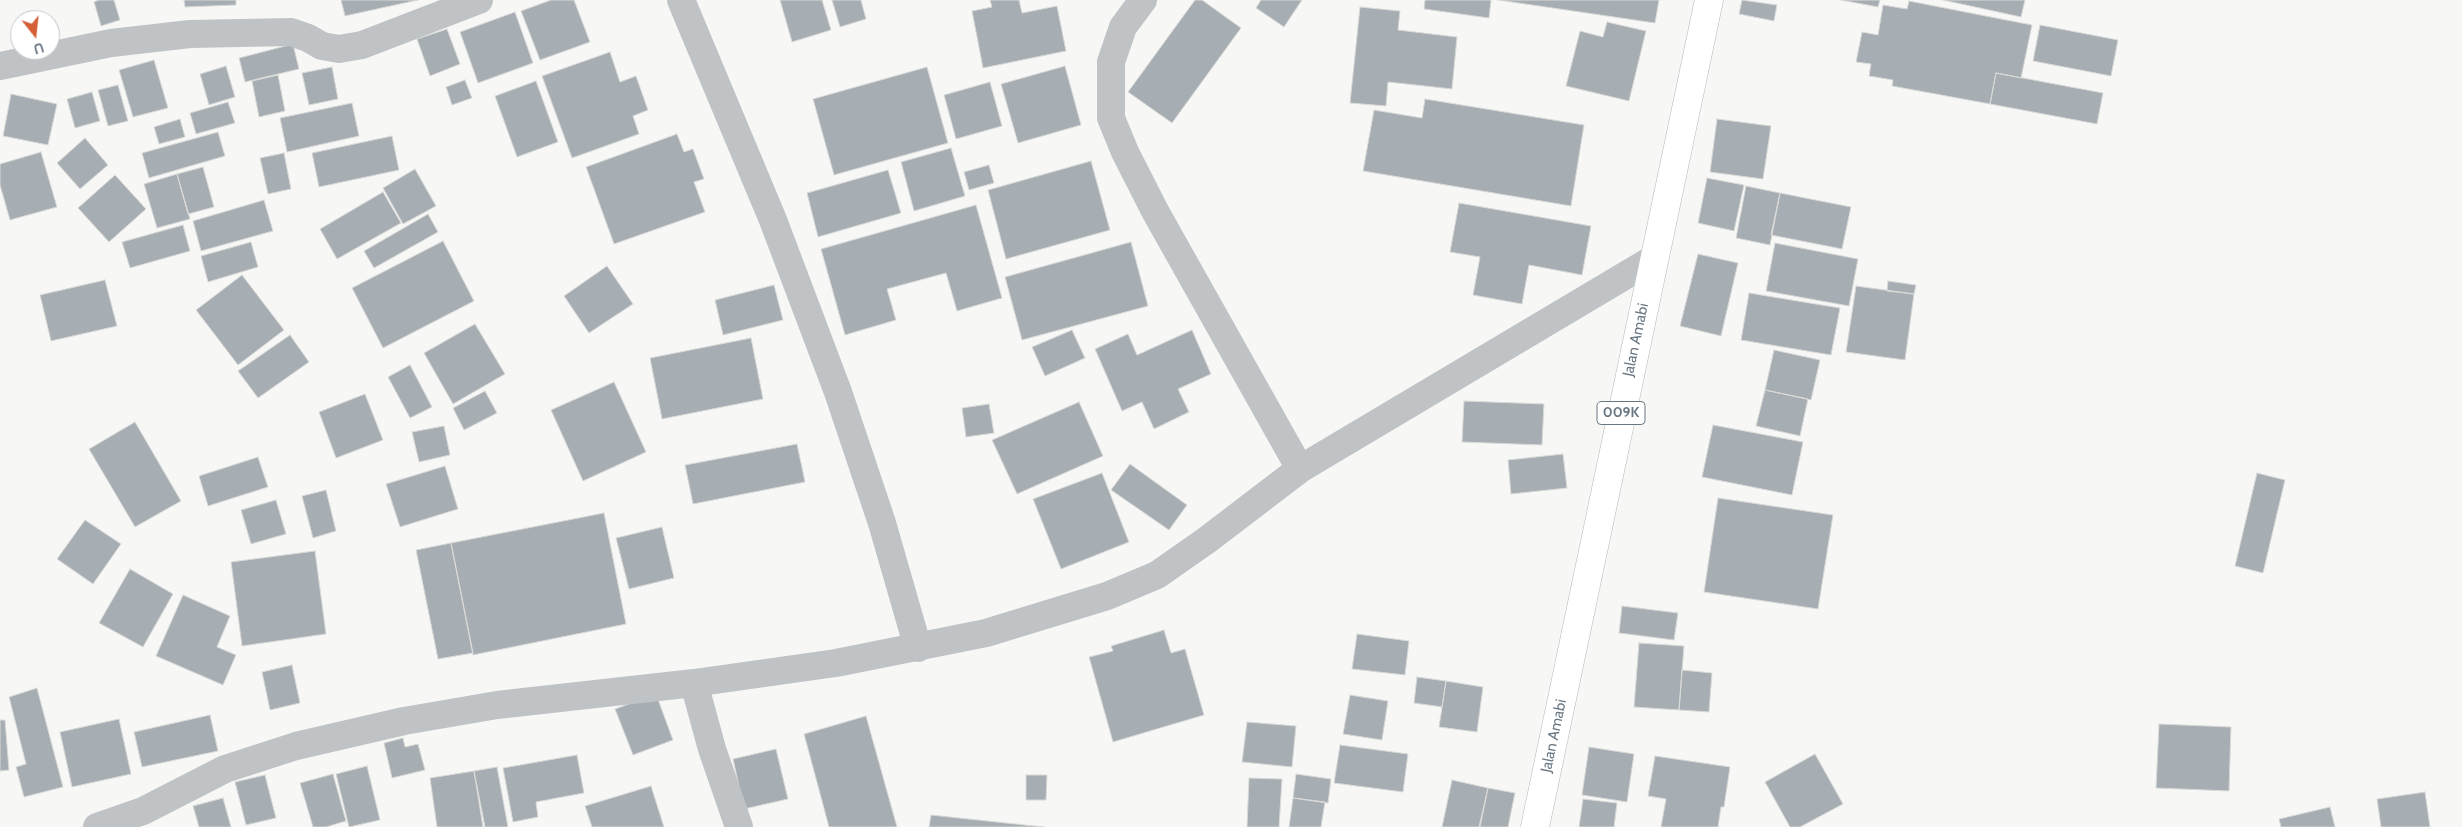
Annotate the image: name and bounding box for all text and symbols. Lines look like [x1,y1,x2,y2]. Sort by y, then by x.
north arrow [10,10,60,60]
text: U [32,38,46,58]
street label: Jalan Amabi [1619,302,1653,378]
road number: 009K [1597,402,1645,424]
street label: Jalan Amabi [1537,698,1571,774]

